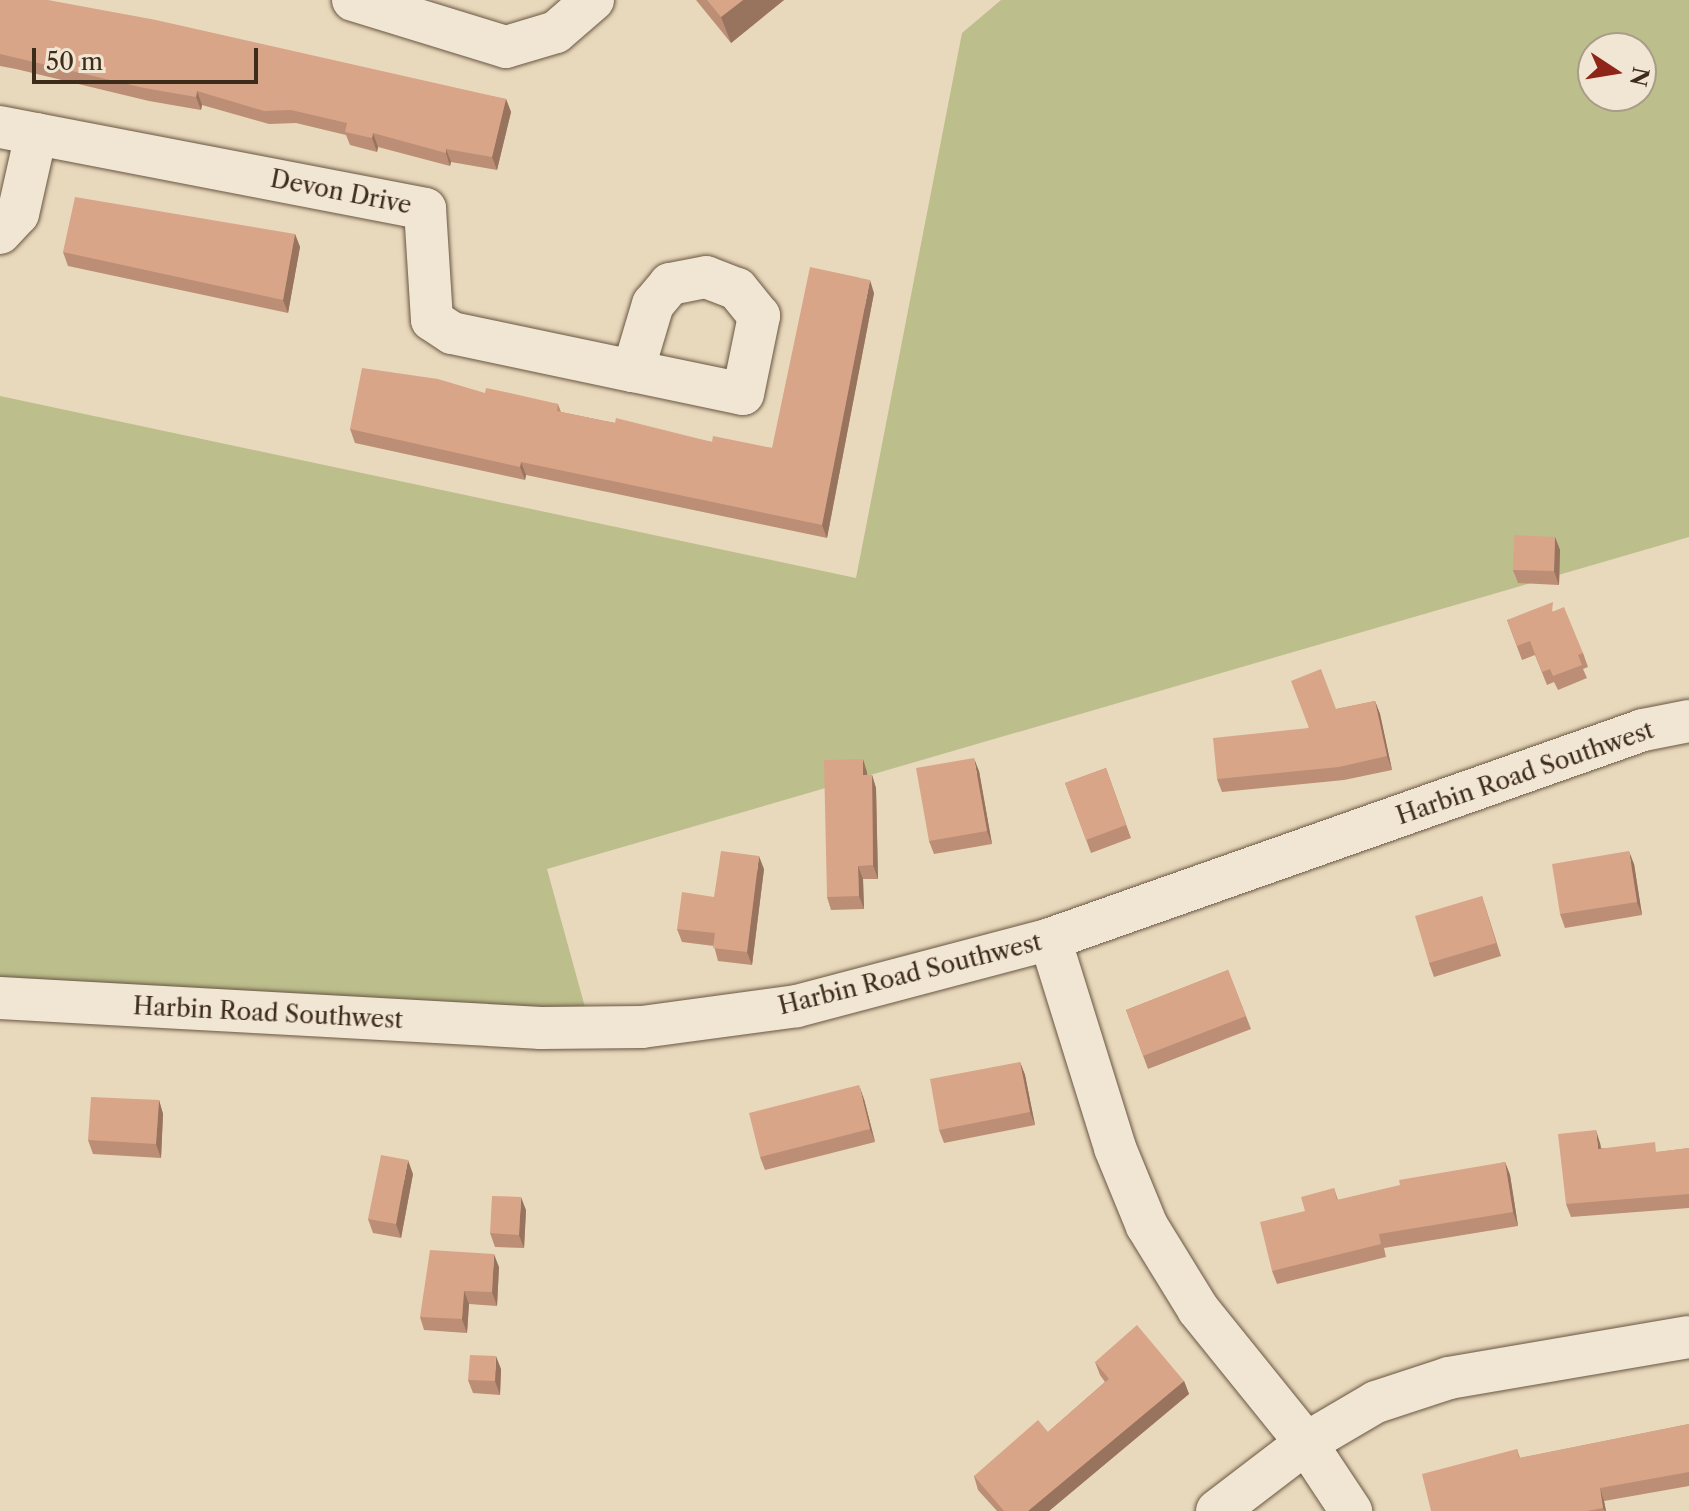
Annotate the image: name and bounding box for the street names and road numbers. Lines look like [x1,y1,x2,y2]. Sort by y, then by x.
street label: Devon Drive [268,164,414,220]
street label: Harbin Road Southwest [1393,715,1657,831]
street label: Harbin Road Southwest [775,927,1045,1021]
street label: Harbin Road Southwest [132,992,404,1034]

